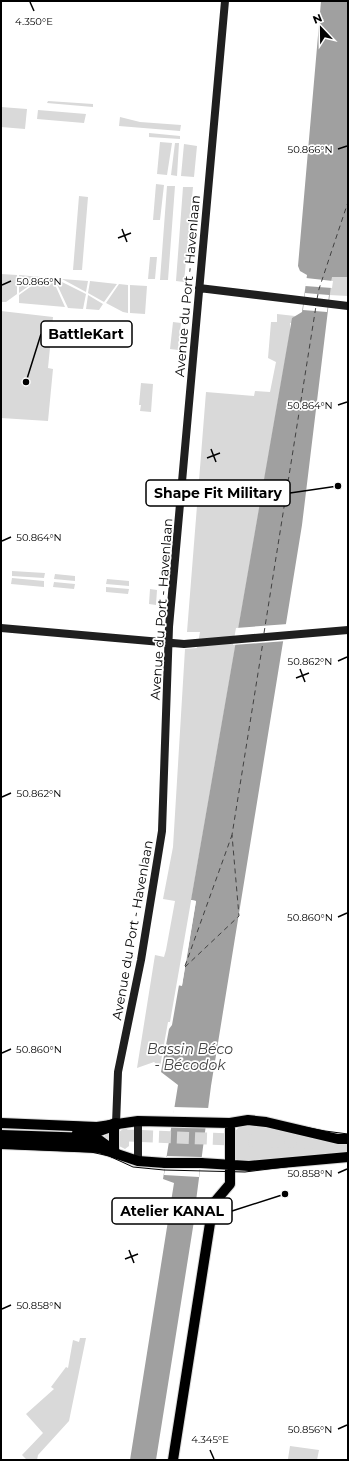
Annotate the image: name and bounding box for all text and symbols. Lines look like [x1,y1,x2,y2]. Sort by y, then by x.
north arrow [301,8,341,48]
text: N [311,11,324,27]
text: 4.350°E [15,15,53,28]
text: 50.866°N [287,143,333,156]
street label: Avenue du Port - Havenlaan [171,194,203,378]
text: 50.866°N [16,275,62,288]
callout: BattleKart [41,321,132,347]
text: BattleKart [48,325,124,343]
text: 50.864°N [287,399,333,412]
callout: Shape Fit Military [146,480,290,506]
text: Shape Fit Military [154,484,283,502]
street label: Avenue du Port - Havenlaan [147,517,175,701]
text: 50.864°N [16,531,62,544]
text: 50.862°N [288,655,332,668]
text: 50.862°N [17,787,61,800]
street label: Avenue du Port - Havenlaan [108,839,156,1021]
text: 50.860°N [287,911,333,924]
water label: Bassin Béco - Bécodok [147,1040,233,1074]
text: 50.860°N [16,1043,62,1056]
text: 50.858°N [287,1167,333,1180]
callout: Atelier KANAL [112,1198,232,1224]
text: Atelier KANAL [119,1202,224,1220]
text: 50.858°N [16,1299,62,1312]
text: 50.856°N [288,1423,332,1436]
text: 4.345°E [191,1433,229,1446]

